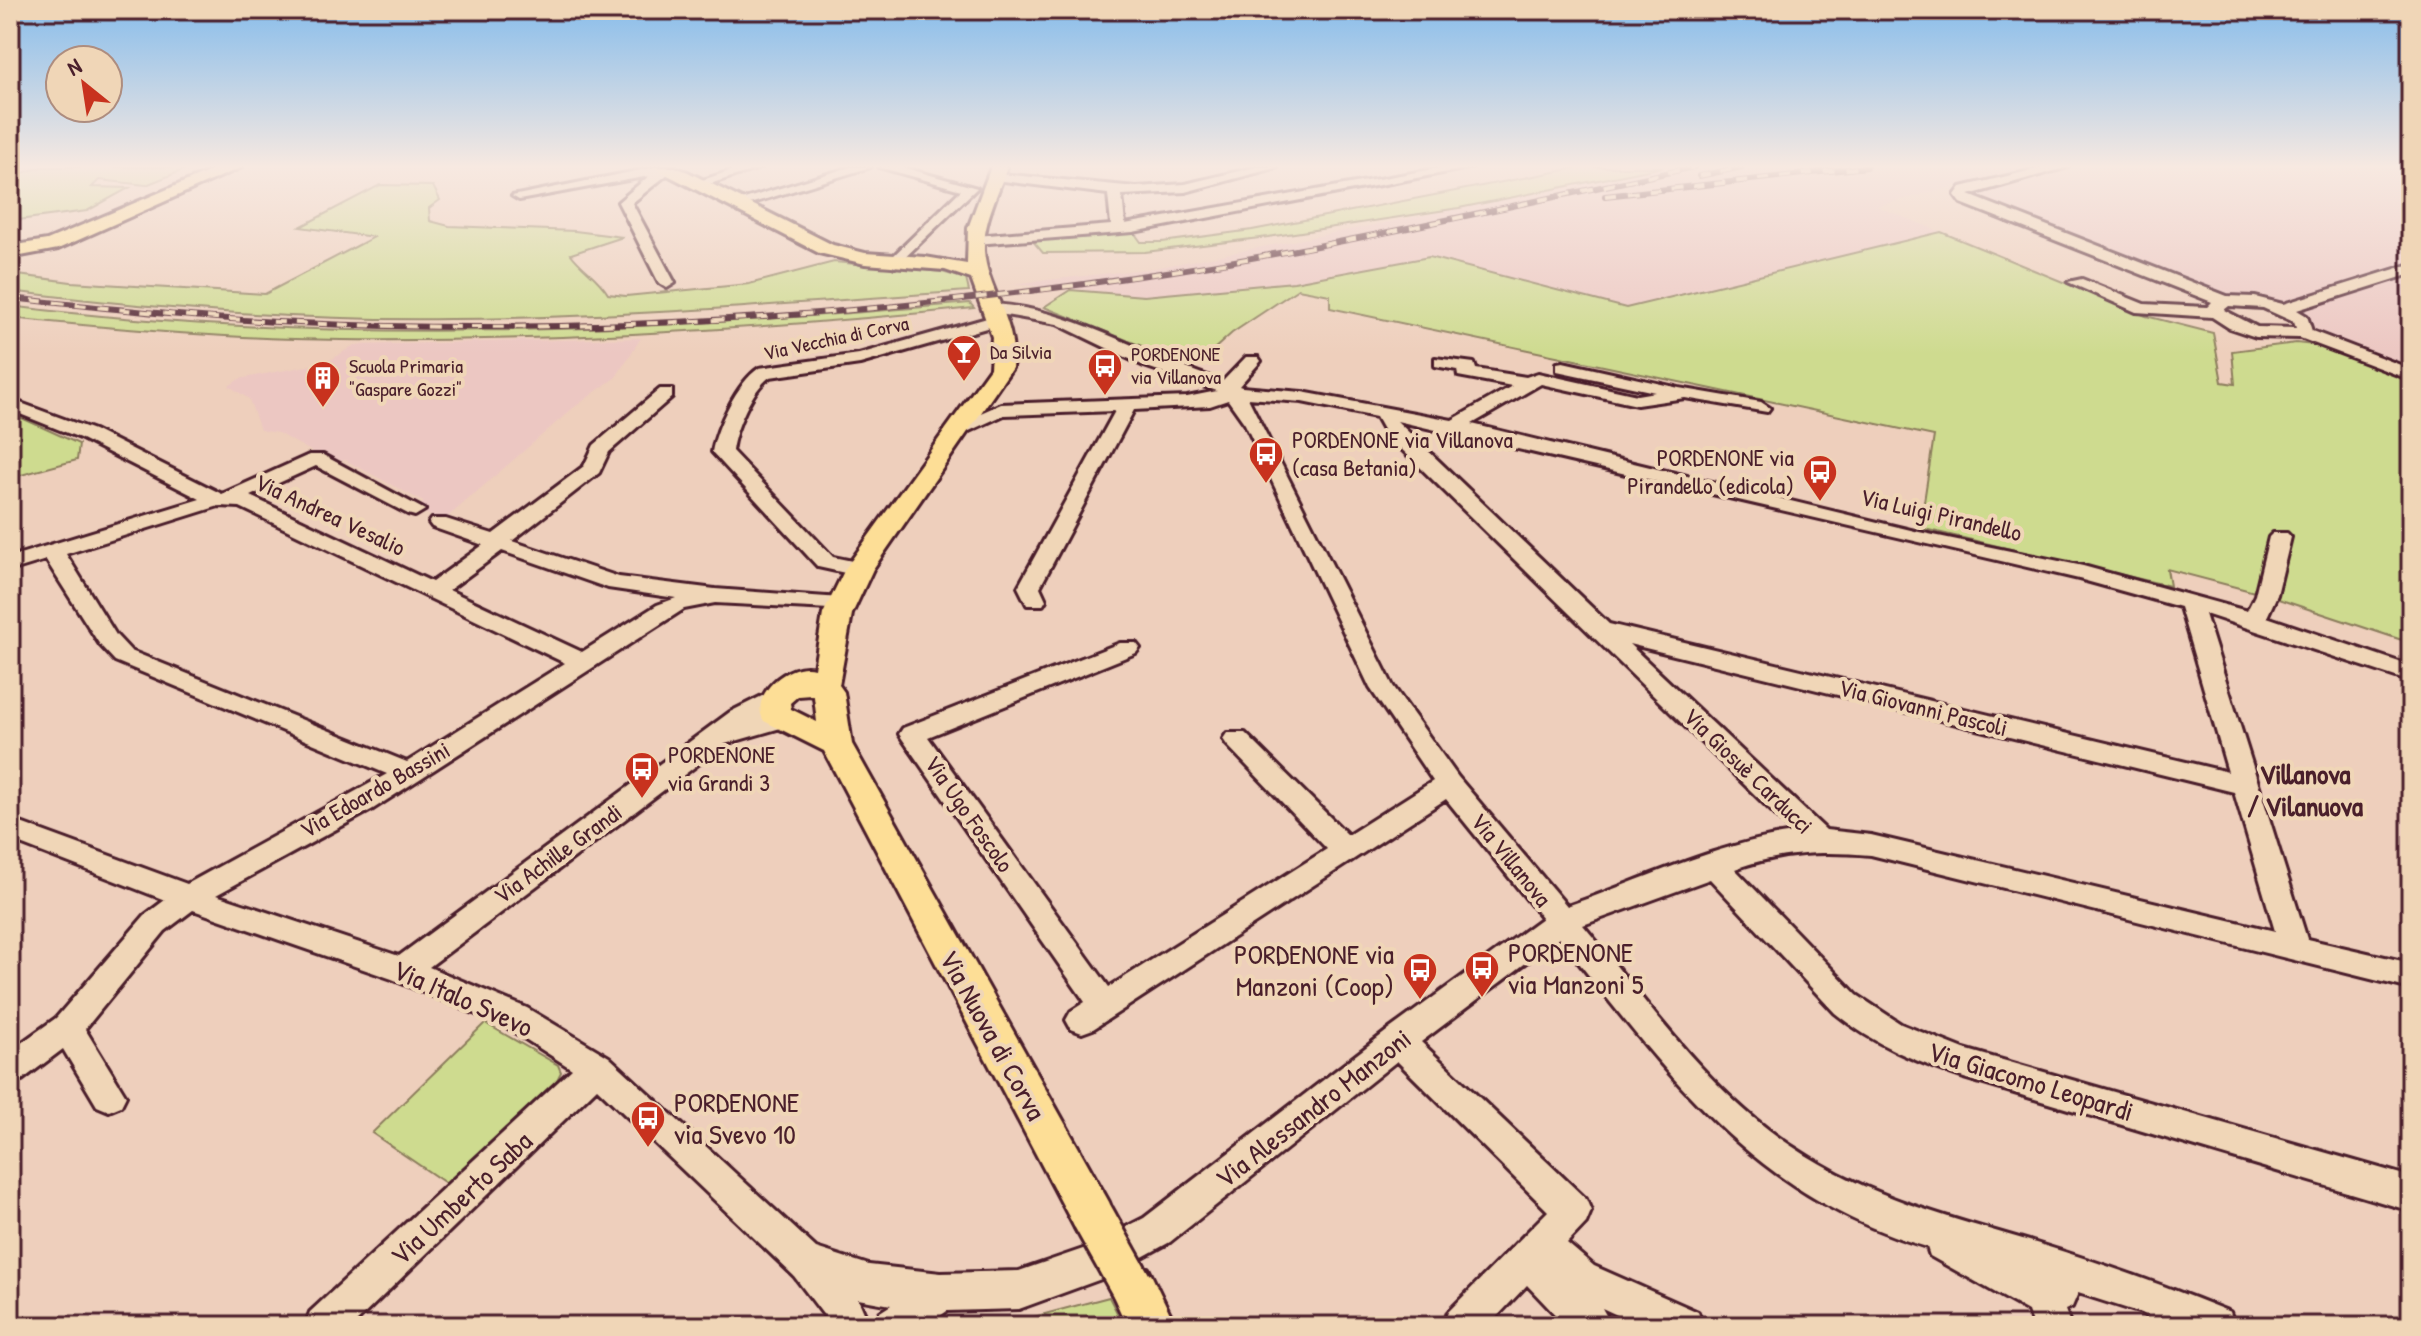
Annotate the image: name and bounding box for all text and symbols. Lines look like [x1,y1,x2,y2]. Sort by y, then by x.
north arrow [44,44,124,124]
text: N [61,51,87,83]
street label: Via Vecchia di Corva [761,309,911,366]
bar icon: Da Silvia [945,333,983,383]
place label: Da Silvia [990,338,1051,365]
place label: PORDENONE via Villanova [1131,340,1221,390]
bus stop icon: PORDENONE via Villanova [1086,347,1124,397]
place label: Scuola Primaria "Gaspare Gozzi" [349,352,463,402]
building icon: Scuola Primaria "Gaspare Gozzi" [304,359,342,409]
place label: PORDENONE via Villanova (casa Betania) [1292,423,1513,483]
bus stop icon: PORDENONE via Villanova (casa Betania) [1247,435,1285,485]
place label: PORDENONE via Pirandello (edicola) [1627,441,1794,501]
bus stop icon: PORDENONE via Pirandello (edicola) [1801,453,1839,503]
street label: Via Andrea Vesalio [250,465,411,563]
street label: Via Luigi Pirandello [1857,480,2025,548]
street label: Via Giovanni Pascoli [1835,671,2011,743]
street label: Via Giosuè Carducci [1677,700,1821,841]
street label: Via Edoardo Bassini [294,733,455,845]
place label: PORDENONE via Grandi 3 [668,738,776,798]
street label: Via Ugo Foscolo [918,749,1022,878]
bus stop icon: PORDENONE via Grandi 3 [623,750,661,800]
district label: Villanova / Vilanuova [2247,755,2363,825]
street label: Via Achille Grandi [487,796,628,911]
street label: Via Villanova [1464,806,1559,913]
place label: PORDENONE via Manzoni 5 [1508,933,1644,1003]
place label: PORDENONE via Manzoni (Coop) [1234,935,1394,1005]
street label: Via Nuova di Corva [931,943,1055,1127]
bus stop icon: PORDENONE via Manzoni 5 [1463,949,1501,999]
street label: Via Italo Svevo [387,950,539,1046]
bus stop icon: PORDENONE via Manzoni (Coop) [1401,951,1439,1001]
street label: Via Alessandro Manzoni [1207,1020,1419,1196]
street label: Via Giacomo Leopardi [1924,1032,2138,1130]
place label: PORDENONE via Svevo 10 [674,1083,799,1153]
bus stop icon: PORDENONE via Svevo 10 [629,1099,667,1149]
street label: Via Umberto Saba [382,1122,540,1274]

